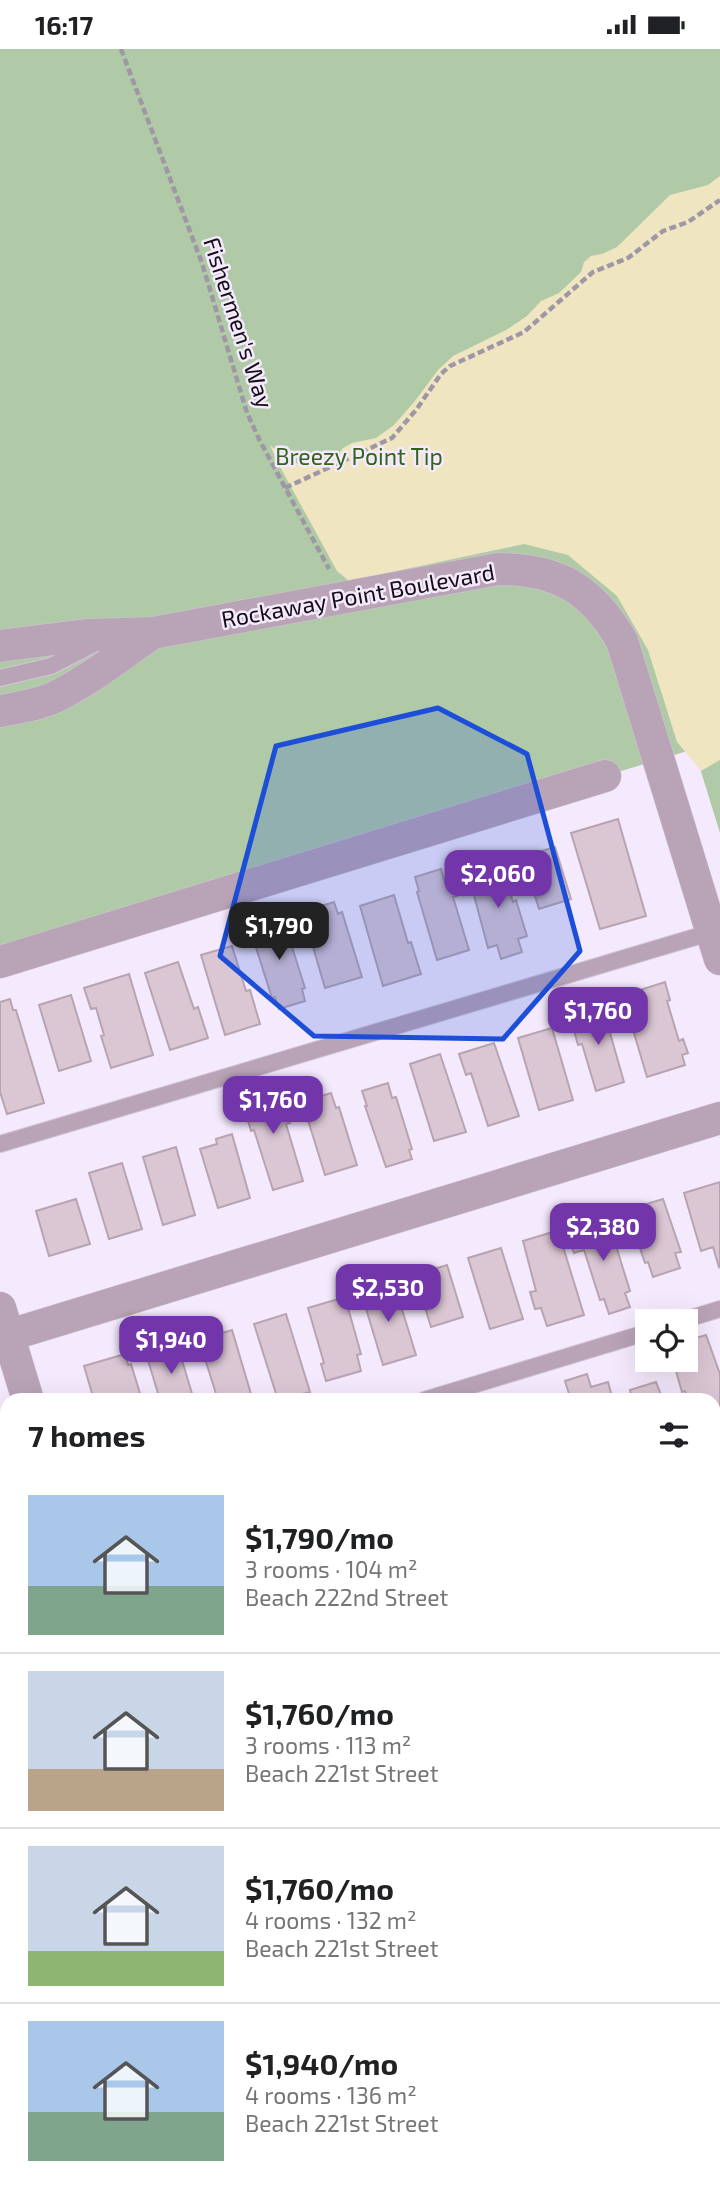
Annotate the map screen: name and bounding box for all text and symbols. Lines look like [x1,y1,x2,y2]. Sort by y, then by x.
text: 16:17 [35,9,93,40]
street label: Fishermen's Way [198,234,280,412]
park label: Breezy Point Tip [275,442,443,470]
street label: Rockaway Point Boulevard [219,557,497,633]
pin: $2,060 [441,851,555,910]
text: $2,060 [461,859,535,887]
pin: $1,790 [222,902,336,962]
text: $1,790 [245,911,313,939]
pin: $1,760 [541,988,655,1047]
text: $1,760 [564,996,632,1024]
pin: $1,760 [216,1077,330,1136]
text: $1,760 [239,1085,307,1113]
pin: $2,380 [546,1203,660,1263]
text: $2,380 [566,1212,640,1240]
pin: $2,530 [331,1265,445,1324]
text: $2,530 [352,1273,424,1301]
map controls [635,1309,698,1372]
button: locate [635,1309,698,1372]
pin: $1,940 [114,1317,228,1376]
text: $1,940 [135,1325,207,1353]
icon: filters [655,1416,693,1454]
text: 7 homes [28,1417,145,1453]
text: $1,790/mo [245,1519,394,1555]
icon: home [84,1523,168,1607]
text: 3 rooms · 104 m² [245,1555,417,1583]
text: Beach 222nd Street [245,1583,448,1611]
text: $1,760/mo [245,1695,394,1731]
icon: home [84,1699,168,1783]
text: 3 rooms · 113 m² [245,1731,411,1759]
text: Beach 221st Street [245,1759,438,1787]
text: $1,760/mo [245,1870,394,1906]
icon: home [84,1874,168,1958]
text: 4 rooms · 132 m² [245,1906,417,1934]
text: Beach 221st Street [245,1934,438,1962]
text: $1,940/mo [245,2045,398,2081]
icon: home [84,2049,168,2133]
text: 4 rooms · 136 m² [245,2081,417,2109]
text: Beach 221st Street [245,2109,438,2137]

